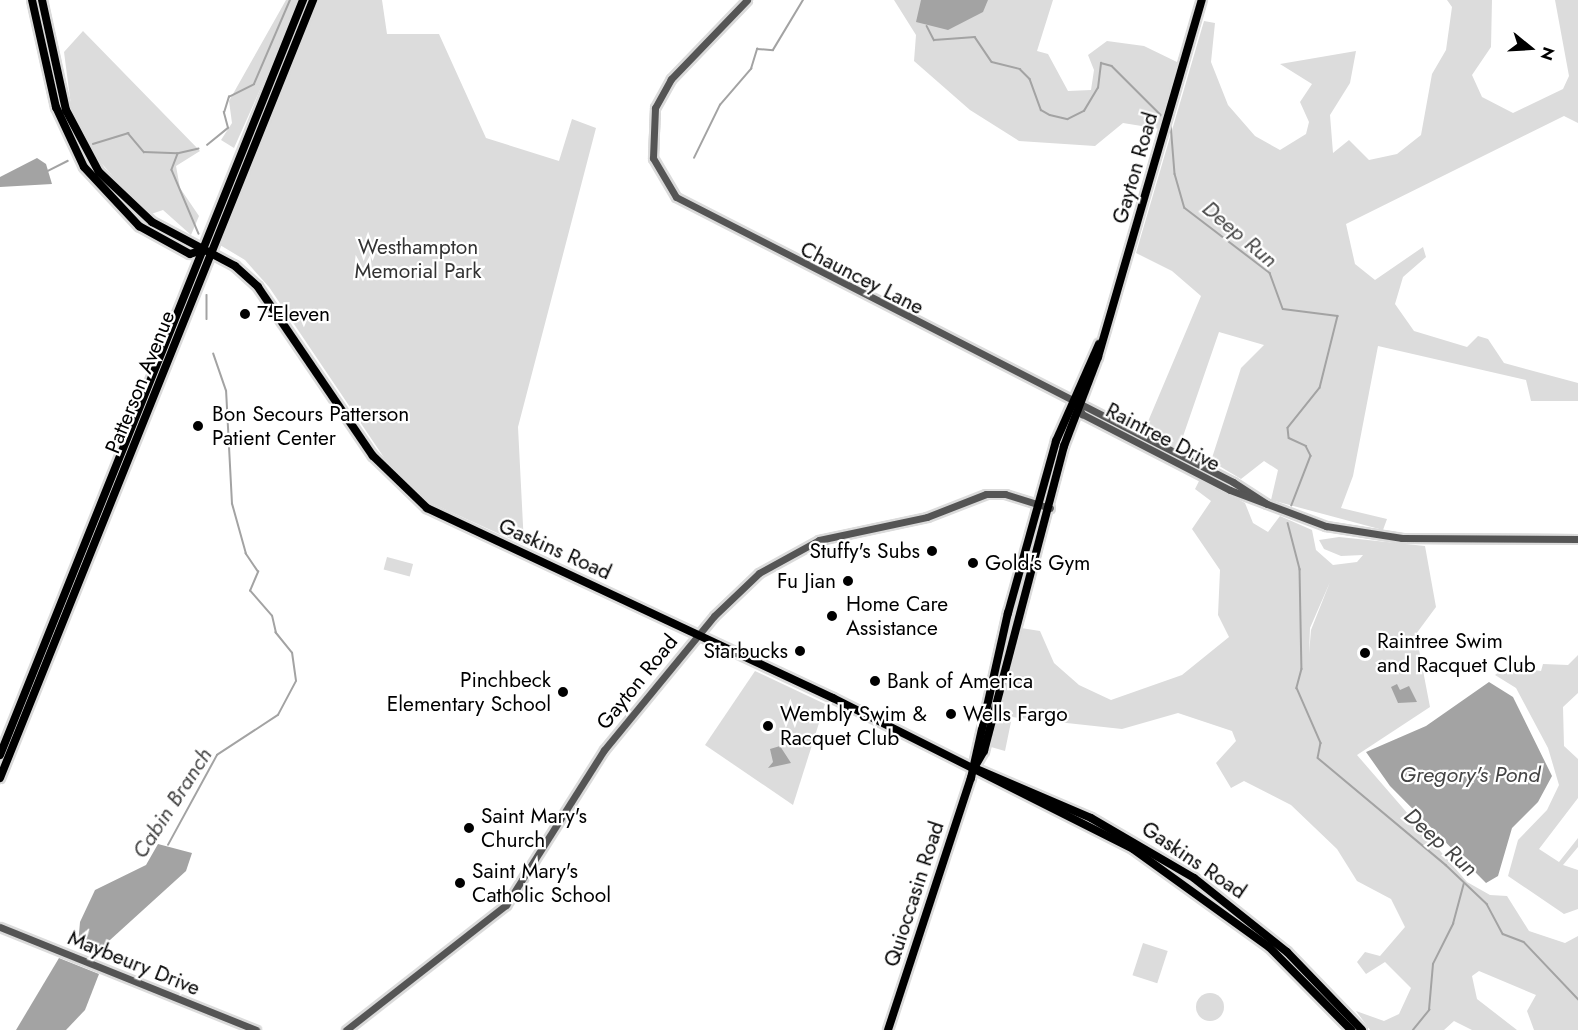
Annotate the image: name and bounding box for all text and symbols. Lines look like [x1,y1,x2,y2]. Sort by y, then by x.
north arrow [1500,18,1560,78]
text: N [1535,44,1560,63]
street label: Gayton Road [1107,109,1163,227]
water label: Deep Run [1197,195,1283,273]
park label: Westhampton Memorial Park [355,234,481,284]
street label: Chauncey Lane [796,236,928,320]
place label: 7-Eleven [257,301,330,327]
street label: Patterson Avenue [100,307,180,457]
marker: 7-Eleven [238,307,252,321]
street label: Raintree Drive [1102,397,1224,477]
place label: Bon Secours Patterson Patient Center [212,401,409,451]
marker: Bon Secours Patterson Patient Center [189,417,207,435]
street label: Gaskins Road [495,513,615,585]
place label: Stuffy's Subs [810,538,920,564]
marker: Stuffy's Subs [925,544,939,558]
place label: Gold's Gym [985,550,1090,576]
marker: Gold's Gym [966,556,980,570]
place label: Fu Jian [777,568,836,594]
marker: Fu Jian [841,574,855,588]
place label: Home Care Assistance [846,591,948,641]
marker: Home Care Assistance [823,607,841,625]
place label: Raintree Swim and Racquet Club [1377,628,1536,678]
street label: Gayton Road [591,630,683,734]
place label: Starbucks [703,638,788,664]
marker: Starbucks [793,644,807,658]
marker: Raintree Swim and Racquet Club [1358,646,1372,660]
place label: Pinchbeck Elementary School [387,667,551,717]
place label: Bank of America [887,668,1033,694]
marker: Bank of America [868,674,882,688]
marker: Pinchbeck Elementary School [556,685,570,699]
place label: Wembly Swim & Racquet Club [780,701,927,751]
place label: Wells Fargo [963,701,1068,727]
marker: Wells Fargo [944,707,958,721]
marker: Wembly Swim & Racquet Club [761,719,775,733]
water label: Cabin Branch [127,743,217,863]
water label: Gregory's Pond [1400,762,1540,788]
water label: Deep Run [1399,802,1483,882]
place label: Saint Mary's Church [481,803,587,853]
street label: Gaskins Road [1137,816,1251,904]
street label: Quioccasin Road [879,818,949,970]
marker: Saint Mary's Church [462,821,476,835]
place label: Saint Mary's Catholic School [472,858,611,908]
marker: Saint Mary's Catholic School [453,876,467,890]
street label: Maybeury Drive [64,925,204,1001]

